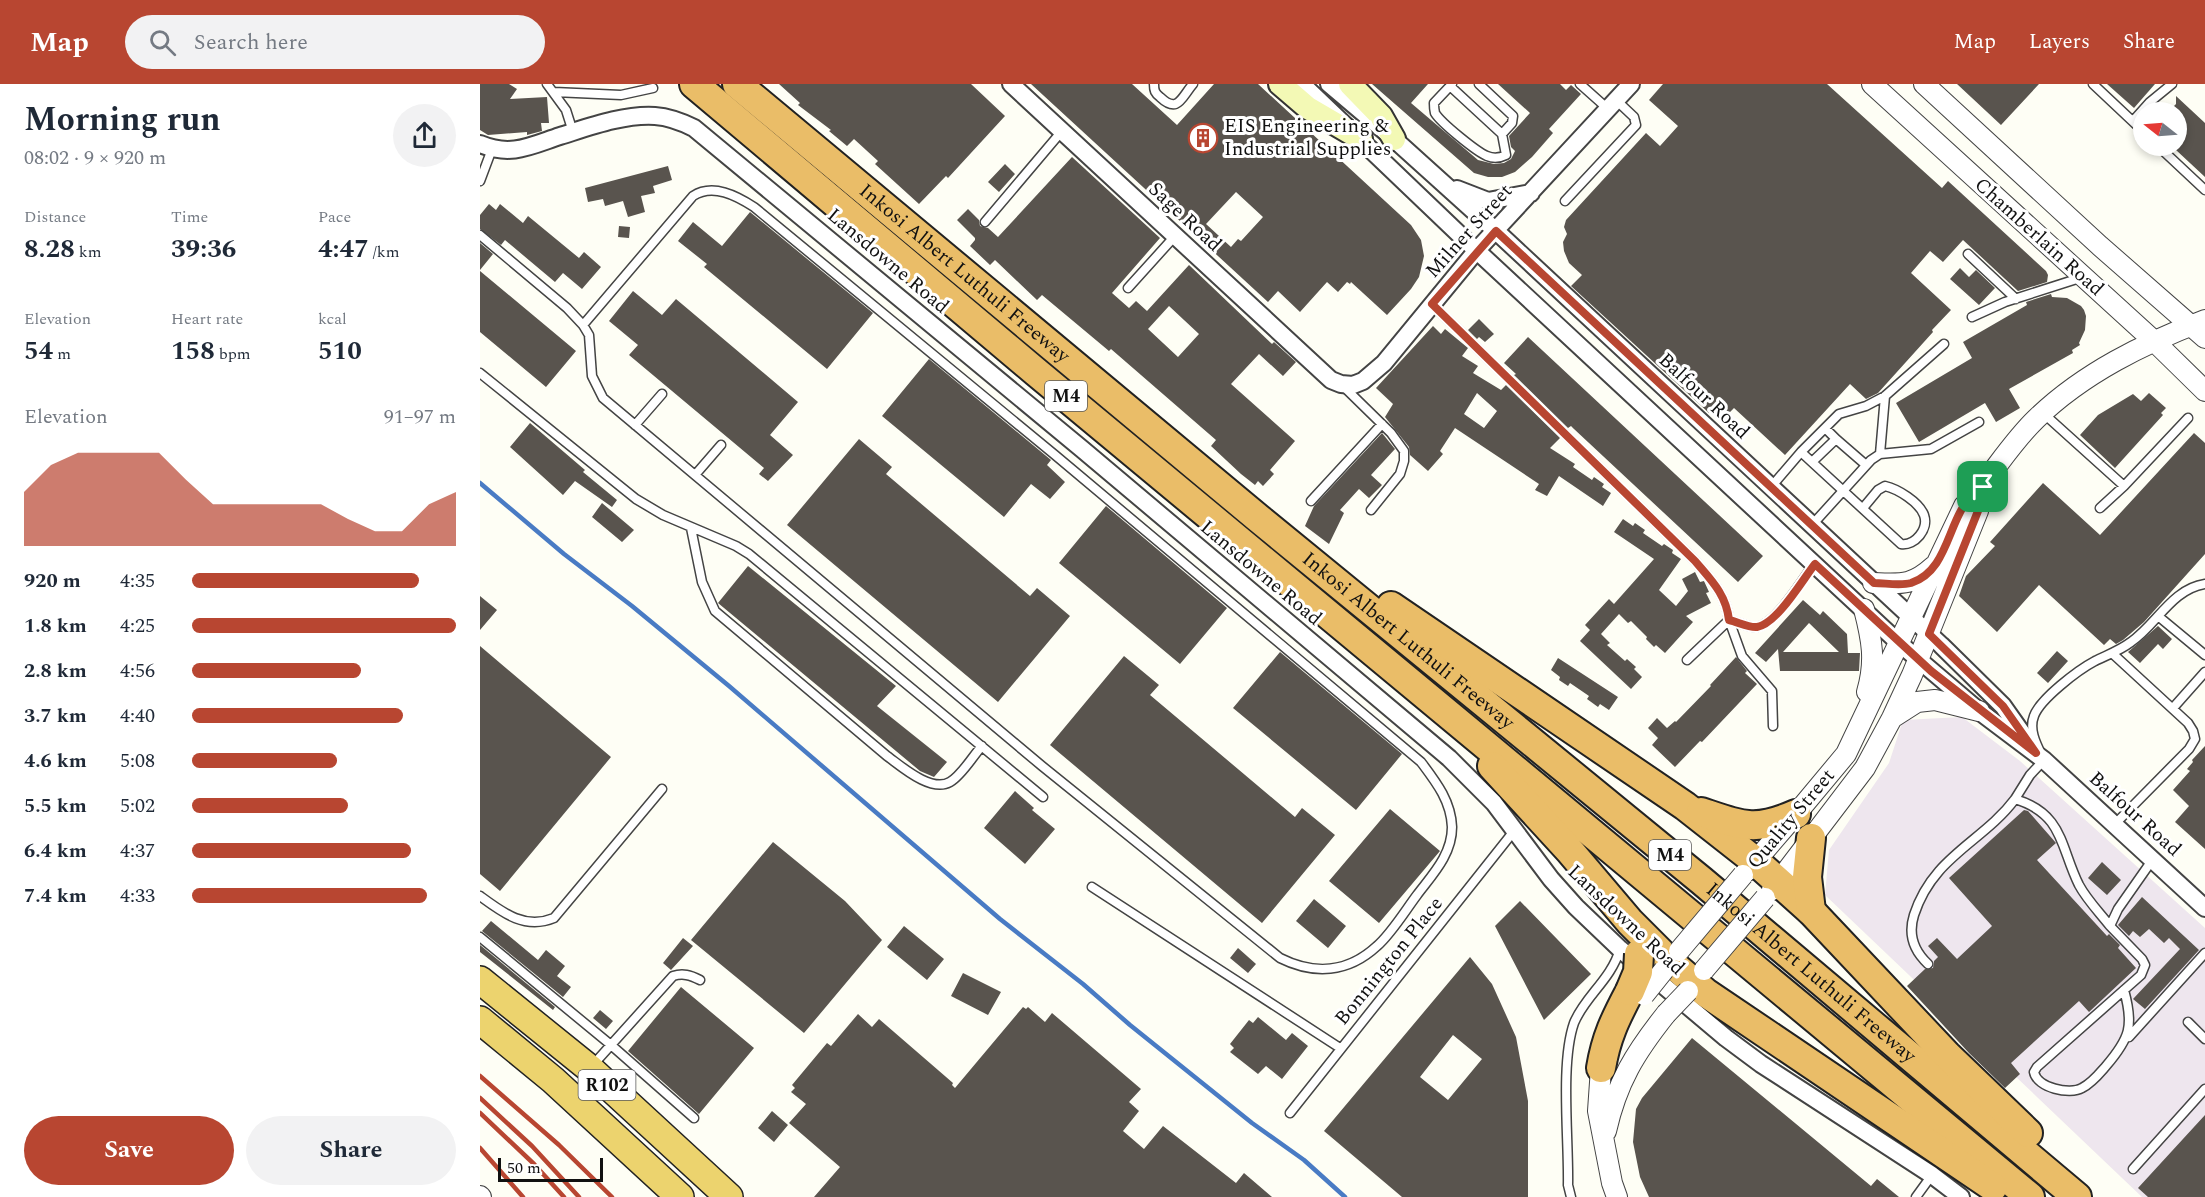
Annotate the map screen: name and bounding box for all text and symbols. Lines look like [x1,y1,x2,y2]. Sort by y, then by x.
search box [125,15,545,69]
text: Map [30,21,89,64]
icon: search [146,26,179,59]
text: Search here [194,26,308,59]
text: Map [1954,26,1996,58]
text: Layers [2029,26,2090,58]
text: Share [2123,26,2175,58]
text: Morning run [24,95,221,145]
north arrow [2133,102,2187,156]
map controls [2133,102,2187,156]
button: share [393,104,456,167]
place label: EIS Engineering & Industrial Supplies [1224,111,1391,164]
building icon: EIS Engineering & Industrial Supplies [1187,122,1219,154]
text: 08:02 · 9 × 920 m [24,143,166,173]
street label: Chamberlain Road [1968,171,2110,303]
street label: Sage Road [1141,175,1229,259]
street label: Inkosi Albert Luthuli Freeway [852,176,1078,371]
street label: Milner Street [1418,177,1520,285]
street label: Lansdowne Road [820,201,956,321]
text: Distance [24,205,86,229]
text: Time [171,205,208,229]
text: Pace [318,205,351,229]
text: 8.28 [24,229,75,269]
text: 39:36 [171,229,236,269]
text: 4:47 [318,229,369,269]
text: km [75,240,101,264]
text: /km [369,240,399,264]
text: Elevation [24,307,91,331]
text: Heart rate [171,307,243,331]
text: kcal [318,307,347,331]
text: 54 [24,331,53,371]
text: 158 [171,331,215,371]
text: 510 [318,331,362,371]
text: m [53,342,71,366]
text: bpm [215,342,251,366]
street label: Balfour Road [1651,346,1757,446]
road number: M4 [1045,381,1087,411]
text: Elevation [24,402,108,432]
text: 91–97 m [384,402,456,432]
pin [1957,461,2008,512]
icon: arrive [1966,470,1999,503]
street label: Lansdowne Road [1193,513,1329,633]
street label: Inkosi Albert Luthuli Freeway [1295,545,1522,738]
text: 920 m [24,566,81,596]
text: 4:35 [120,566,155,596]
text: 1.8 km [24,611,87,641]
text: 4:25 [120,611,155,641]
text: 2.8 km [24,656,87,686]
text: 4:56 [120,656,155,686]
text: 3.7 km [24,701,87,731]
text: 4:40 [120,701,155,731]
text: 4.6 km [24,746,87,776]
text: 5:08 [120,746,155,776]
street label: Quality Street [1740,762,1842,876]
street label: Balfour Road [2082,764,2188,864]
text: 5.5 km [24,791,87,821]
text: 5:02 [120,791,155,821]
text: 6.4 km [24,836,87,866]
text: 4:37 [120,836,155,866]
road number: M4 [1649,840,1691,870]
street label: Lansdowne Road [1561,857,1691,983]
street label: Inkosi Albert Luthuli Freeway [1699,875,1924,1071]
text: 7.4 km [24,881,87,911]
text: 4:33 [120,881,155,911]
street label: Bonnington Place [1328,890,1450,1032]
road number: R102 [578,1070,636,1100]
button: Save [24,1116,234,1185]
button: Share [246,1116,456,1185]
scale bar [498,1155,603,1182]
text: 50 m [507,1156,541,1180]

